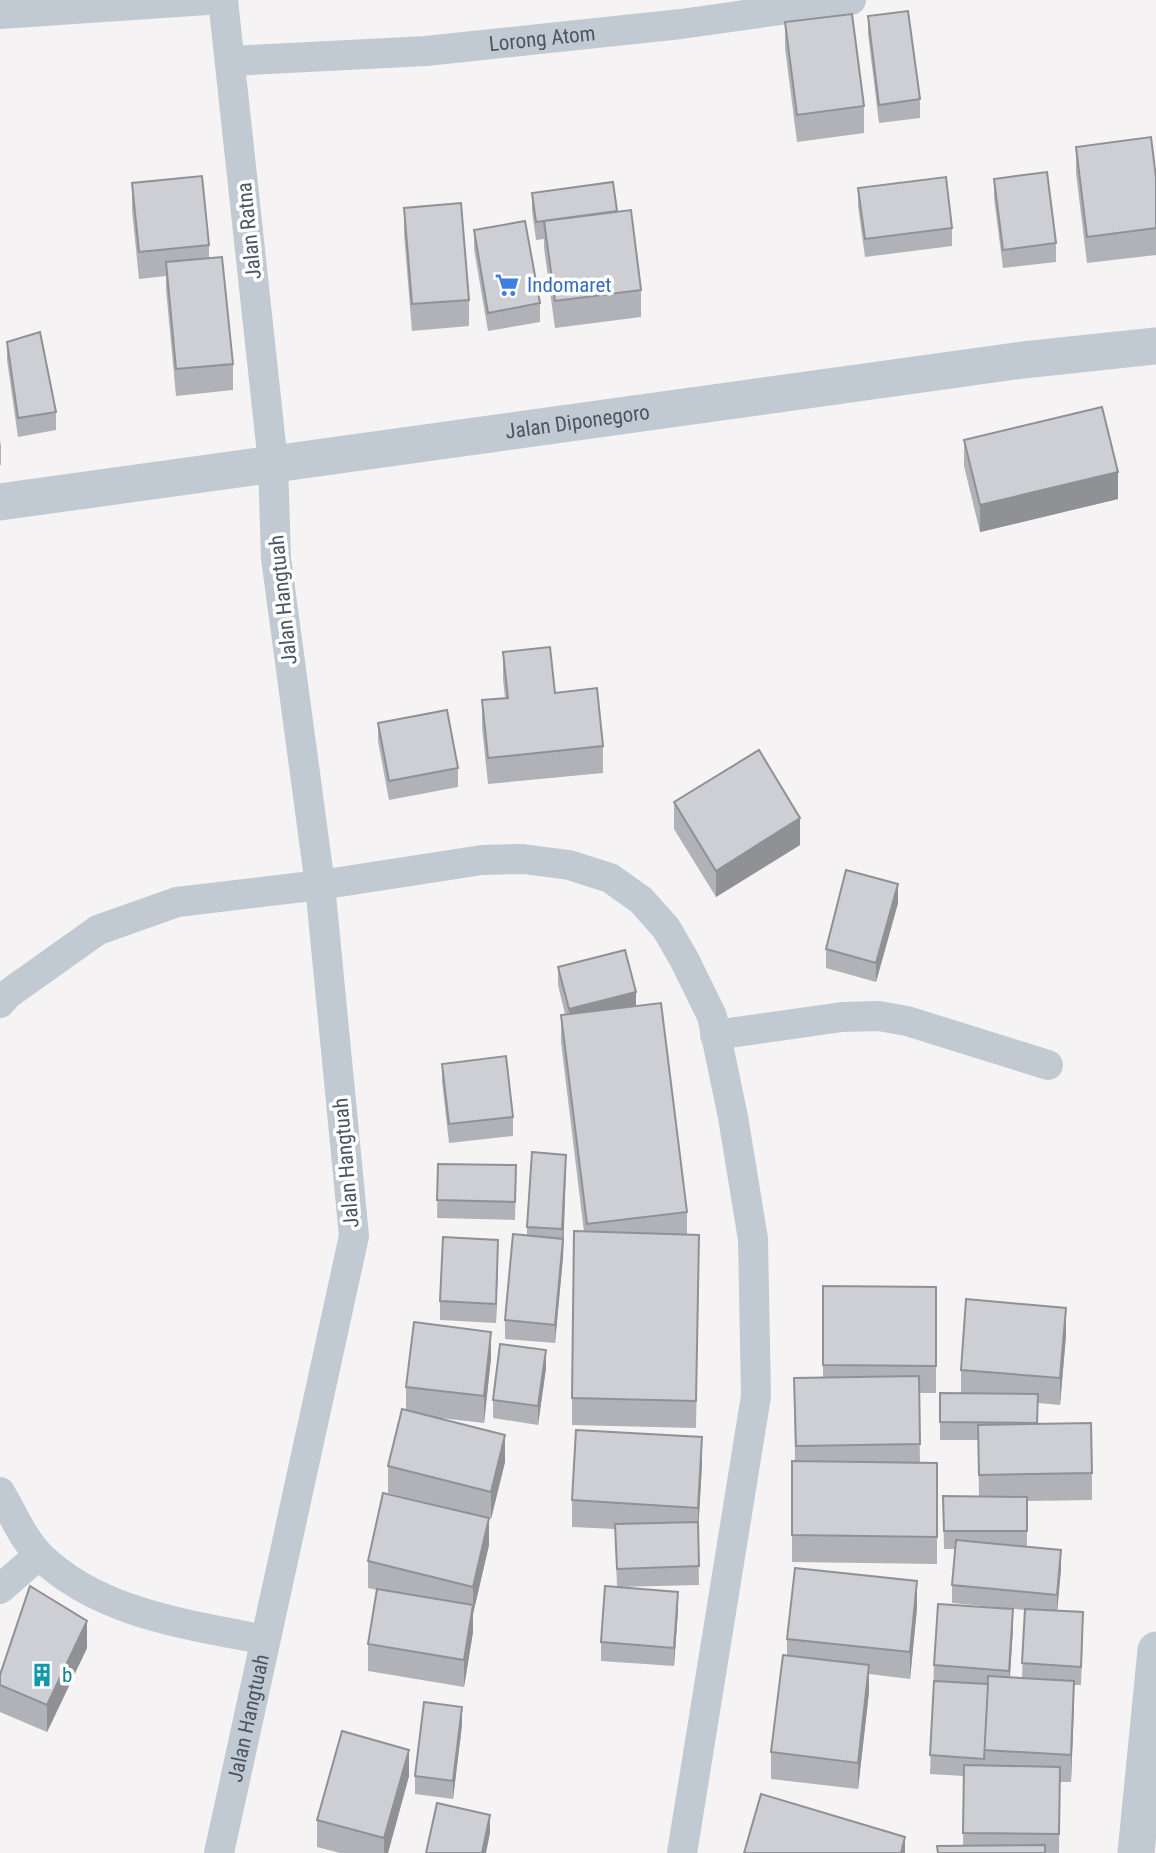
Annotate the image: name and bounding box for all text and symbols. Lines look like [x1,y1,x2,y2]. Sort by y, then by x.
street label: Lorong Atom [488,21,597,56]
street label: Jalan Ratna [232,181,266,281]
supermarket icon: Indomaret [493,271,521,299]
place label: Indomaret [527,273,612,297]
street label: Jalan Diponegoro [504,400,651,444]
street label: Jalan Hangtuah [264,534,302,666]
street label: Jalan Hangtuah [328,1097,364,1229]
street label: Jalan Hangtuah [223,1652,274,1784]
building icon: b [28,1661,56,1689]
place label: b [62,1663,72,1687]

